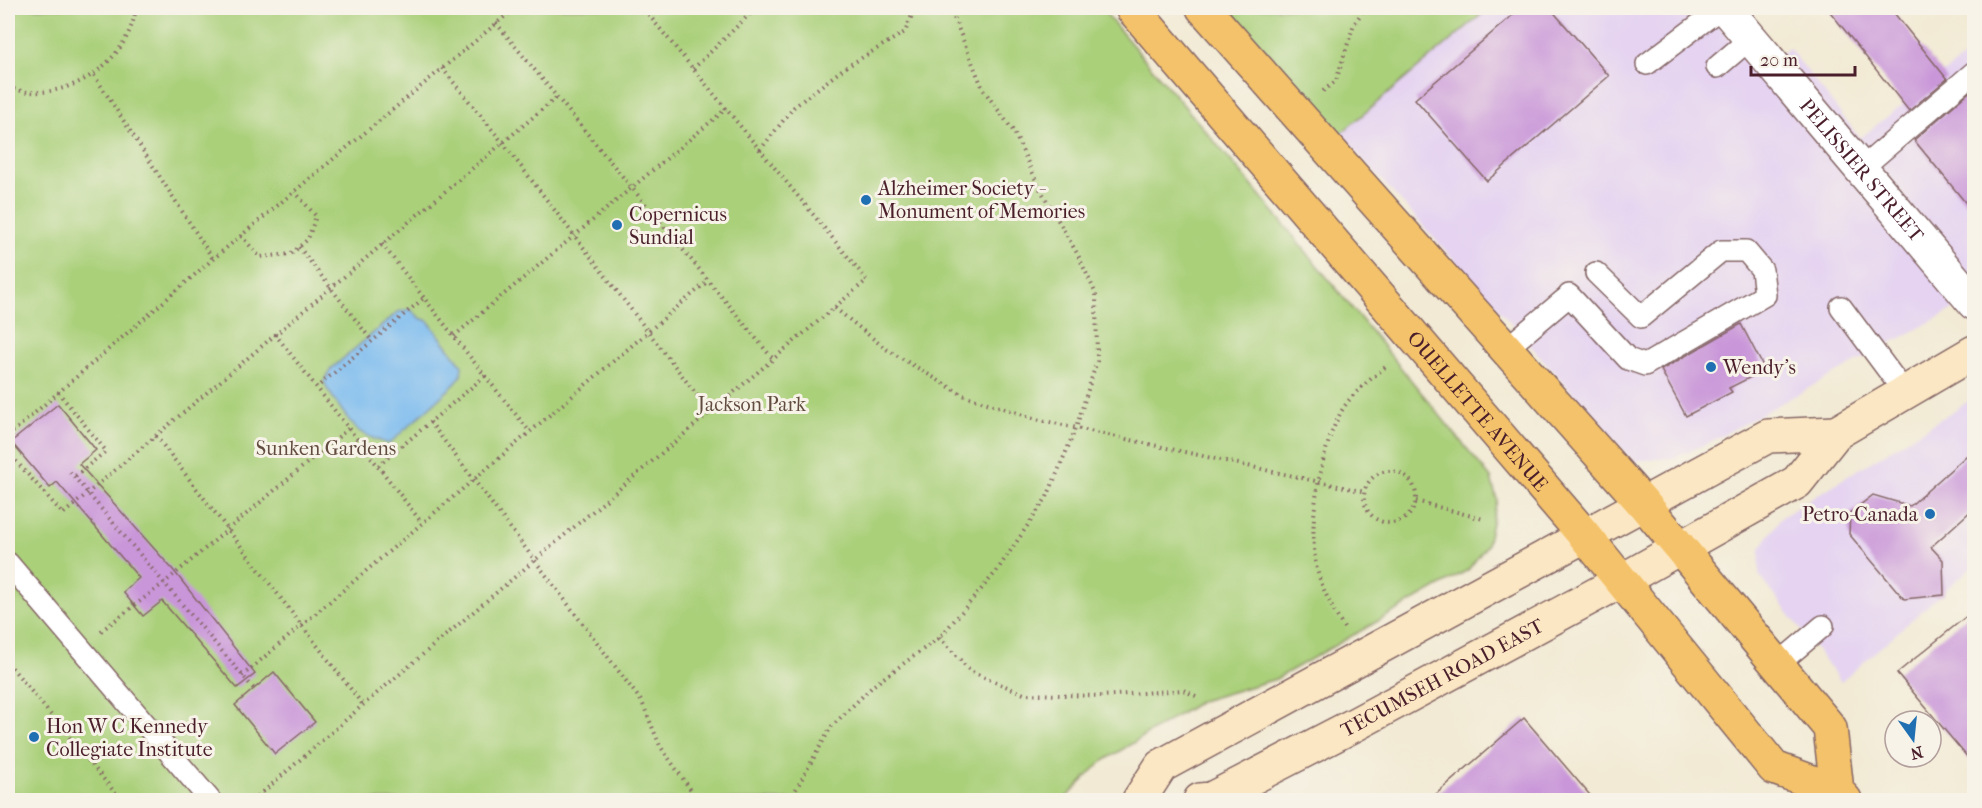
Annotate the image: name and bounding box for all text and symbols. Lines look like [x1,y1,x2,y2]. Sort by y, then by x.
scale bar [1751,39,1854,77]
text: 20 m [1760,50,1798,71]
street label: PELISSIER STREET [1795,94,1929,247]
place label: Alzheimer Society - Monument of Memories [877,177,1085,223]
marker: Alzheimer Society - Monument of Memories [859,193,873,207]
place label: Copernicus Sundial [629,203,727,249]
marker: Copernicus Sundial [610,218,624,232]
street label: OUELLETTE AVENUE [1403,326,1553,496]
place label: Wendy's [1722,356,1796,379]
marker: Wendy's [1704,360,1718,374]
park label: Jackson Park [696,393,807,416]
park label: Sunken Gardens [256,437,396,460]
place label: Petro-Canada [1802,503,1919,526]
marker: Petro-Canada [1923,507,1937,521]
street label: TECUMSEH ROAD EAST [1337,613,1548,741]
north arrow [1883,709,1943,769]
place label: Hon W C Kennedy Collegiate Institute [46,715,213,761]
marker: Hon W C Kennedy Collegiate Institute [27,730,41,744]
text: N [1908,742,1925,764]

